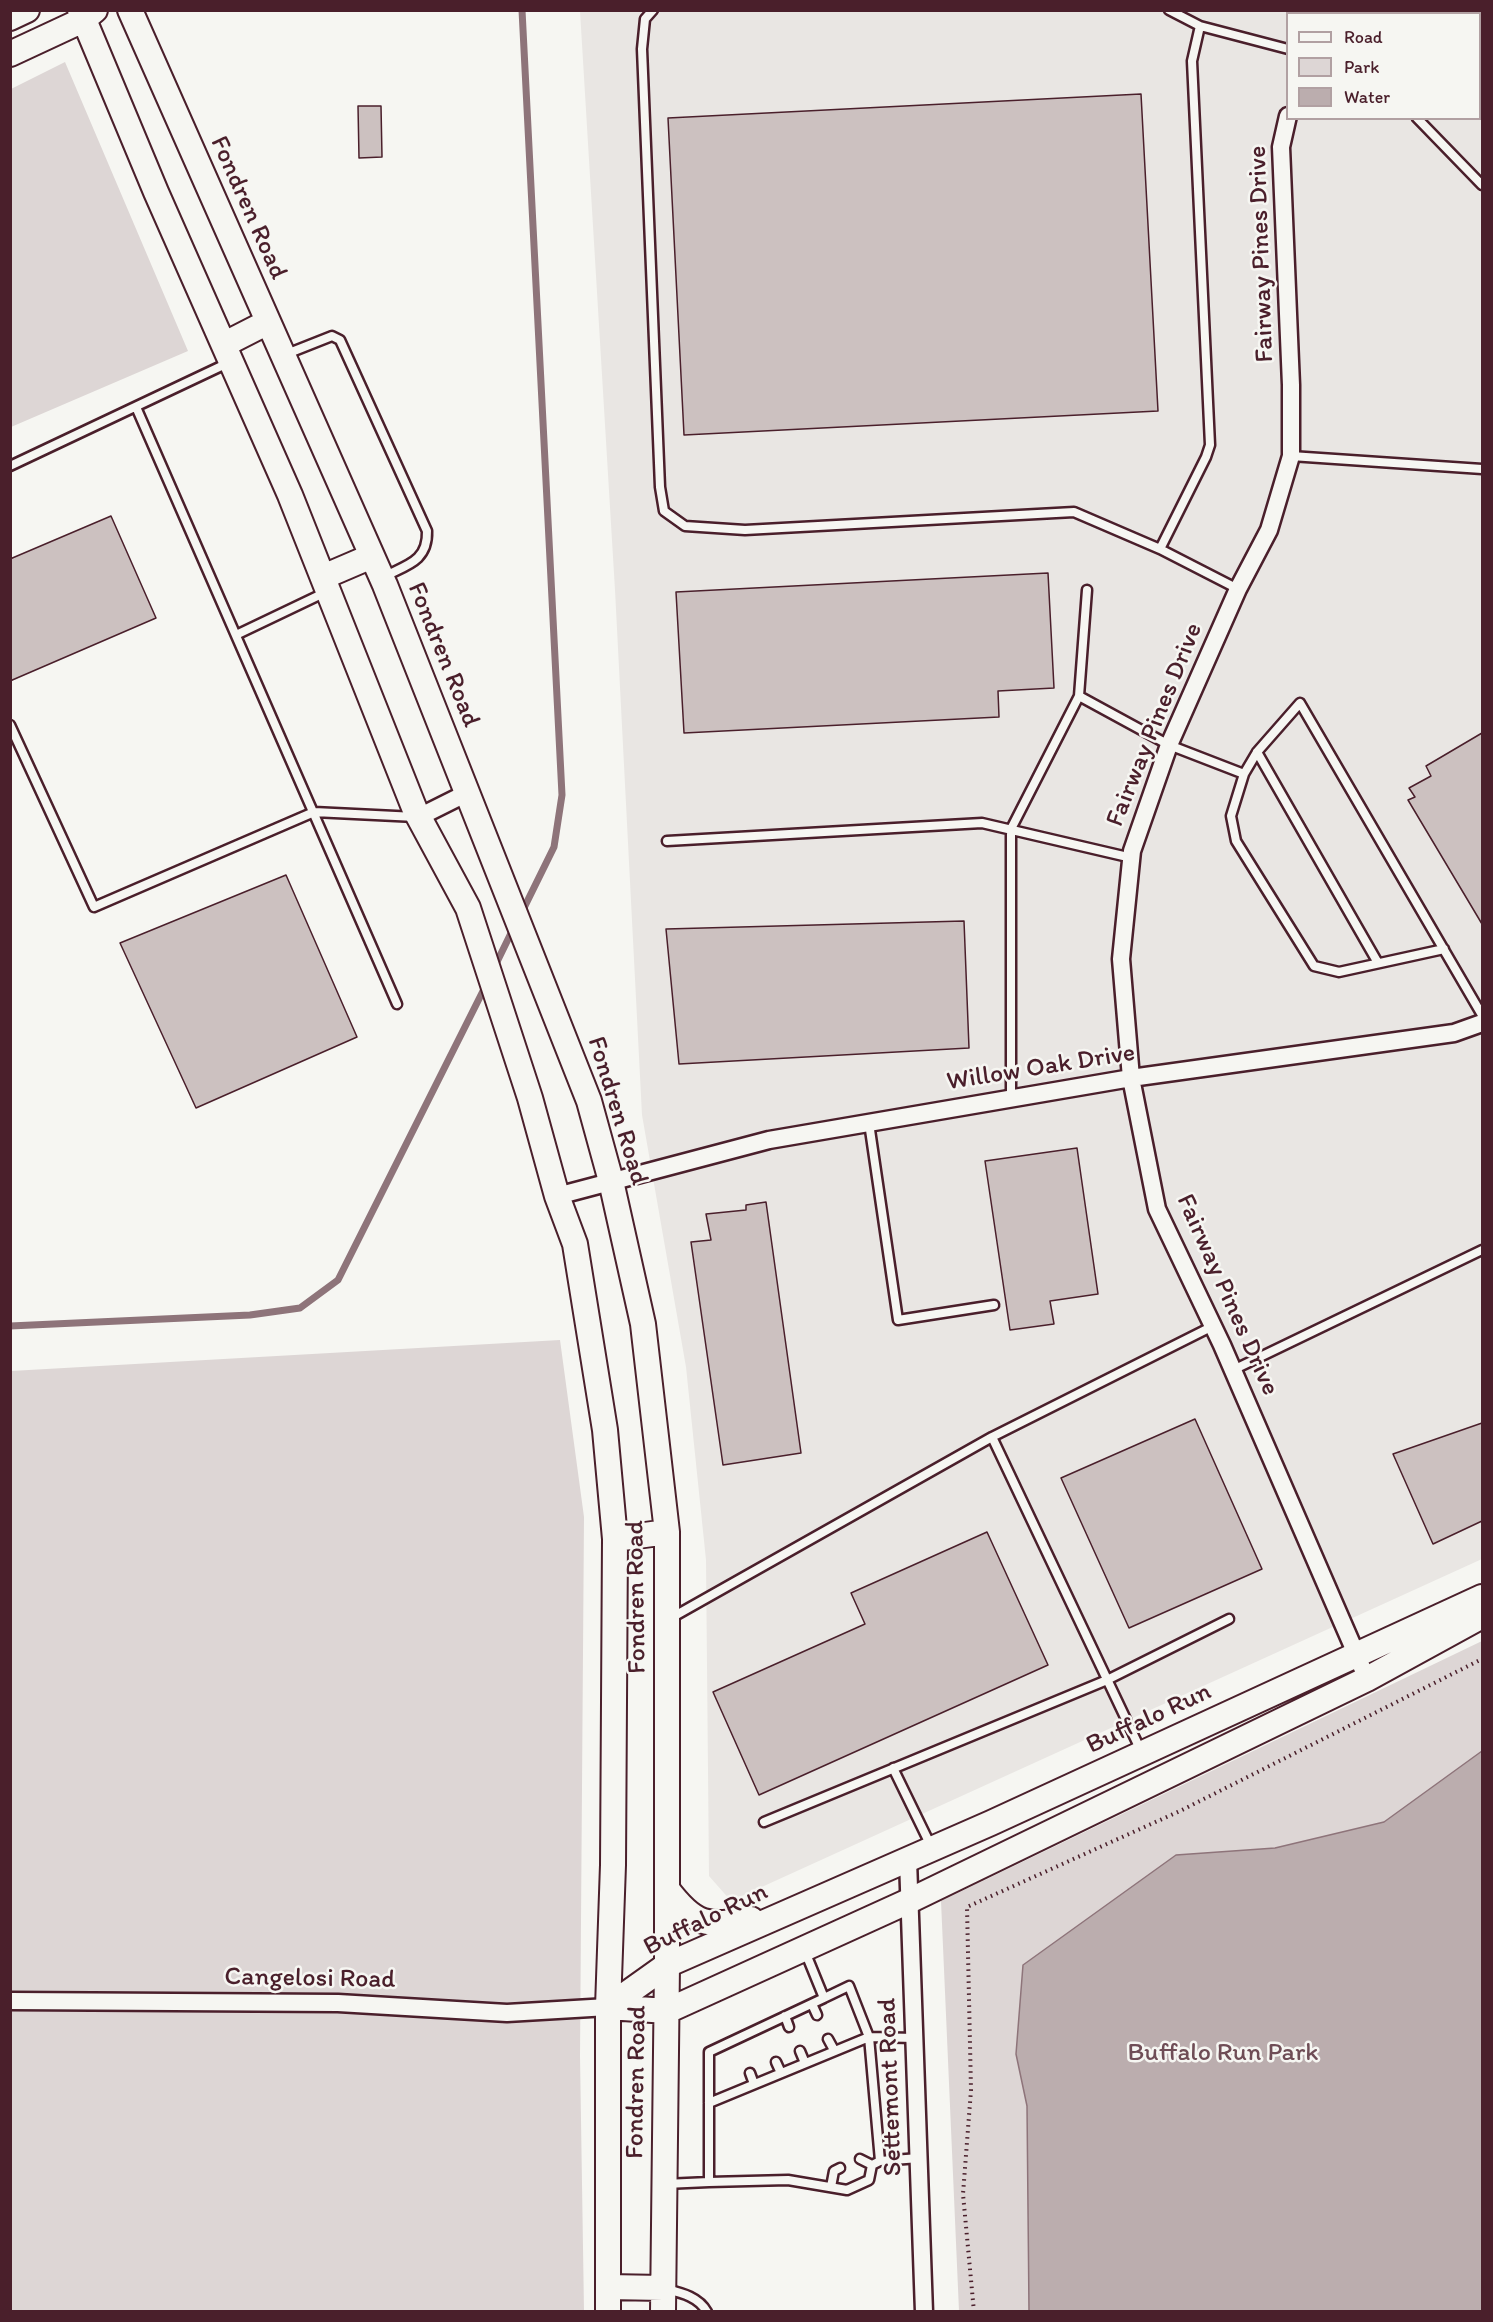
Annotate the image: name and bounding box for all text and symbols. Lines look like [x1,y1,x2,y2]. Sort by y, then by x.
legend [1286,12,1481,120]
text: Road [1344,26,1383,48]
text: Park [1344,56,1379,78]
text: Water [1344,86,1390,108]
street label: Fondren Road [203,131,293,285]
street label: Fairway Pines Drive [1243,145,1281,363]
street label: Fondren Road [400,578,486,732]
street label: Fairway Pines Drive [1100,619,1210,831]
street label: Fondren Road [580,1033,654,1189]
street label: Willow Oak Drive [945,1038,1137,1098]
street label: Fairway Pines Drive [1169,1190,1285,1400]
street label: Fondren Road [620,1520,654,1674]
street label: Buffalo Run [1082,1677,1216,1761]
street label: Buffalo Run [639,1877,773,1963]
street label: Cangelosi Road [224,1962,396,1996]
street label: Settemont Road [872,1997,910,2177]
street label: Fondren Road [620,2005,654,2159]
park label: Buffalo Run Park [1127,2037,1319,2069]

